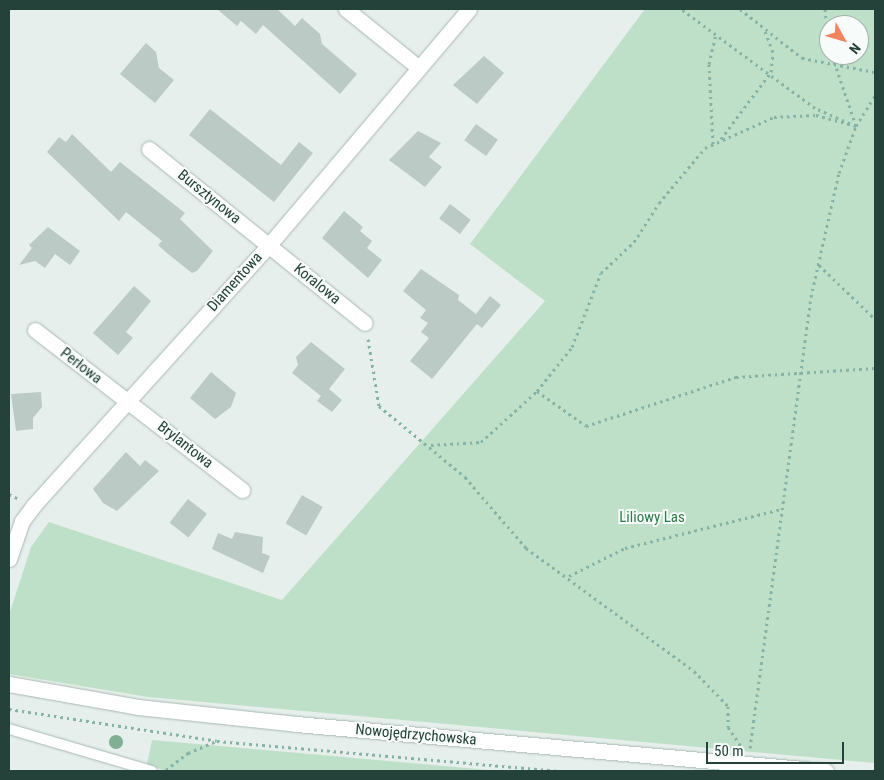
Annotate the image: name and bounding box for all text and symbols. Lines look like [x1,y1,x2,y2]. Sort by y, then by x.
north arrow [819,15,869,65]
text: N [846,40,864,57]
street label: Bursztynowa [174,166,244,228]
street label: Diamentowa [204,249,266,315]
street label: Koralowa [290,260,344,308]
street label: Perłowa [57,344,105,388]
street label: Brylantowa [154,418,216,472]
park label: Liliowy Las [619,509,685,527]
street label: Nowojędrzychowska [355,721,477,749]
scale bar [709,732,846,764]
text: 50 m [714,742,744,760]

